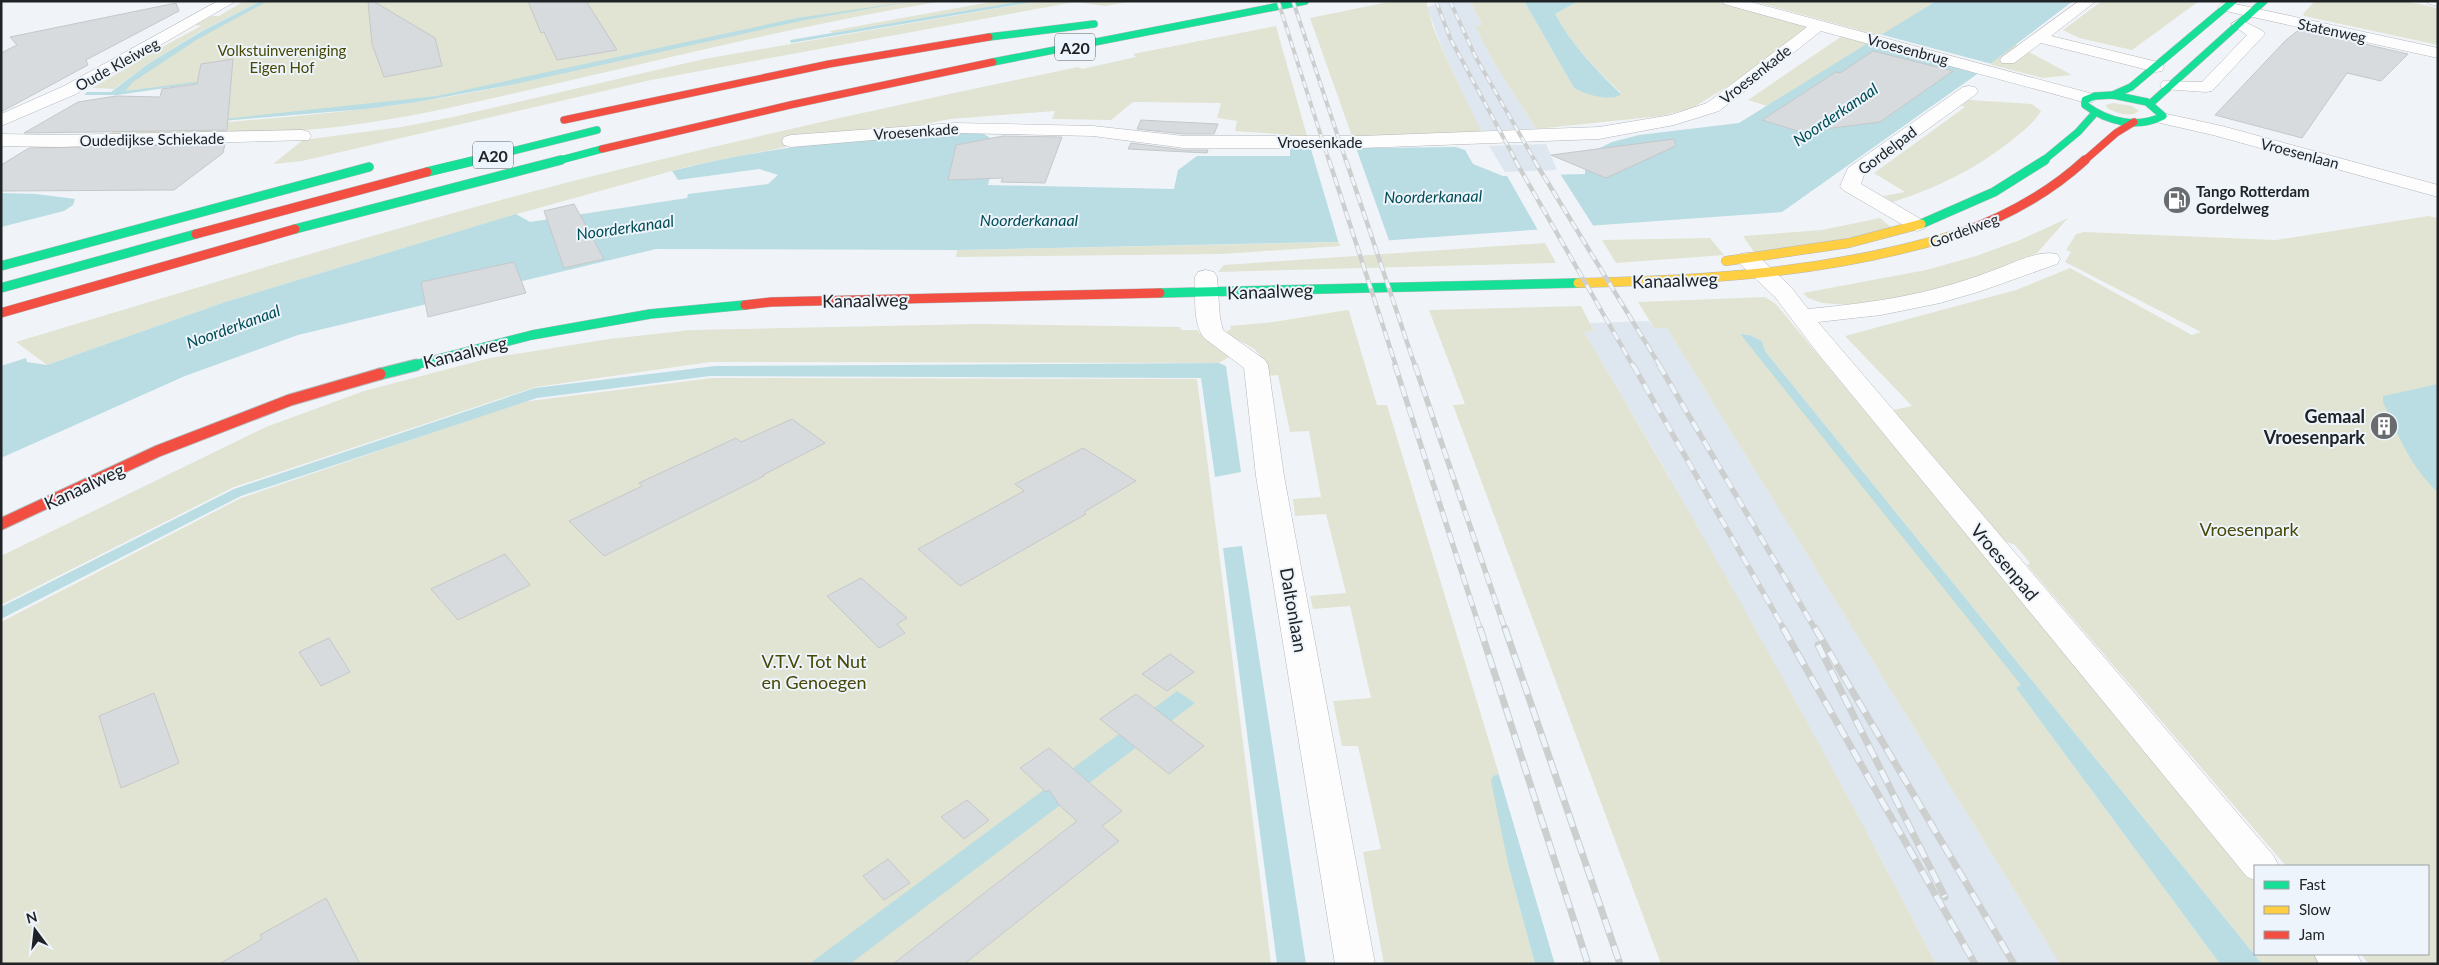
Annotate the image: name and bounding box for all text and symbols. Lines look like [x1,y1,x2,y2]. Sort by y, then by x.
street label: Statenweg [2296,14,2368,46]
street label: Vroesenbrug [1865,29,1951,69]
street label: Oude Kleiweg [72,34,162,94]
road number: A20 [1055,34,1095,61]
park label: Volkstuinvereniging Eigen Hof [218,41,347,76]
street label: Vroesenkade [1716,41,1794,107]
water label: Noorderkanaal [1789,78,1881,149]
street label: Vroesenkade [873,119,959,143]
street label: Gordelpad [1854,122,1920,178]
street label: Oudedijkse Schiekade [80,129,225,149]
street label: Vroesenkade [1277,133,1363,151]
street label: Vroesenlaan [2259,134,2341,172]
road number: A20 [473,142,513,168]
place label: Tango Rotterdam Gordelweg [2196,182,2310,217]
fuel station icon: Tango Rotterdam Gordelweg [2162,185,2192,215]
water label: Noorderkanaal [1384,186,1483,206]
street label: Gordelweg [1927,209,2001,251]
water label: Noorderkanaal [980,210,1079,229]
water label: Noorderkanaal [575,211,675,243]
street label: Kanaalweg [1632,268,1718,292]
street label: Kanaalweg [1227,279,1313,303]
street label: Kanaalweg [822,288,908,312]
water label: Noorderkanaal [184,300,283,352]
street label: Kanaalweg [421,331,509,373]
place label: Gemaal Vroesenpark [2263,405,2365,448]
building icon: Gemaal Vroesenpark [2369,411,2399,441]
street label: Kanaalweg [40,458,128,514]
park label: Vroesenpark [2199,518,2299,540]
street label: Vroesenpad [1967,519,2043,605]
street label: Daltonlaan [1276,566,1312,654]
park label: V.T.V. Tot Nut en Genoegen [761,650,867,693]
legend [2254,865,2429,955]
text: Fast [2299,875,2326,893]
text: Slow [2299,900,2331,918]
north arrow [10,905,60,955]
text: N [24,907,39,927]
text: Jam [2299,925,2325,943]

